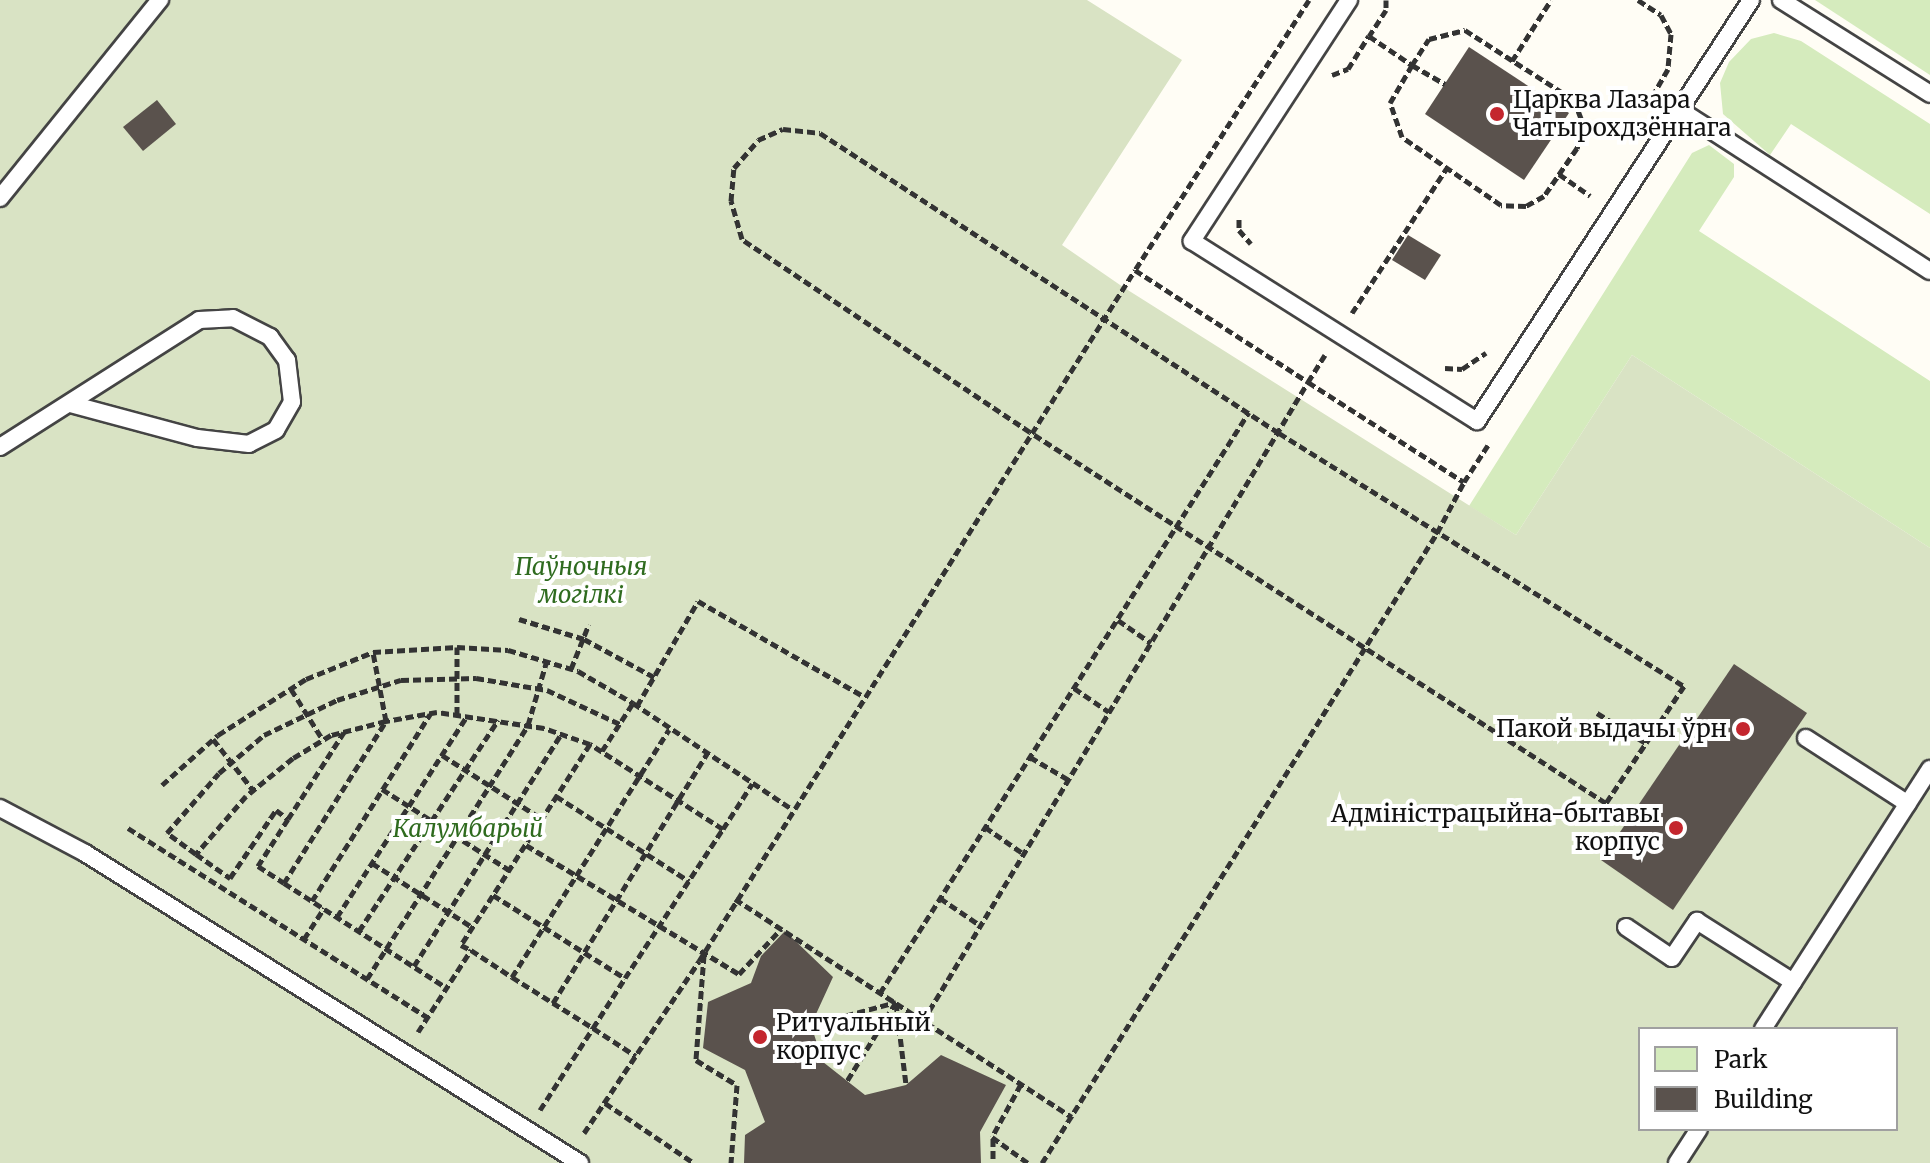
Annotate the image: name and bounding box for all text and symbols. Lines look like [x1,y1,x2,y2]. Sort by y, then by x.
place label: Царква Лазара Чатырохдзённага [1513,86,1731,142]
marker: Царква Лазара Чатырохдзённага [1488,105,1506,123]
park label: Паўночныя могілкі [515,553,647,609]
place label: Пакой выдачы ўрн [1496,715,1727,743]
marker: Пакой выдачы ўрн [1734,720,1752,738]
place label: Адміністрацыйна-бытавы корпус [1331,800,1660,856]
park label: Калумбарый [393,815,543,843]
marker: Адміністрацыйна-бытавы корпус [1667,819,1685,837]
place label: Ритуальный корпус [776,1009,931,1065]
legend [1638,1027,1898,1131]
marker: Ритуальный корпус [751,1028,769,1046]
text: Park [1714,1044,1767,1075]
text: Building [1714,1084,1813,1115]

